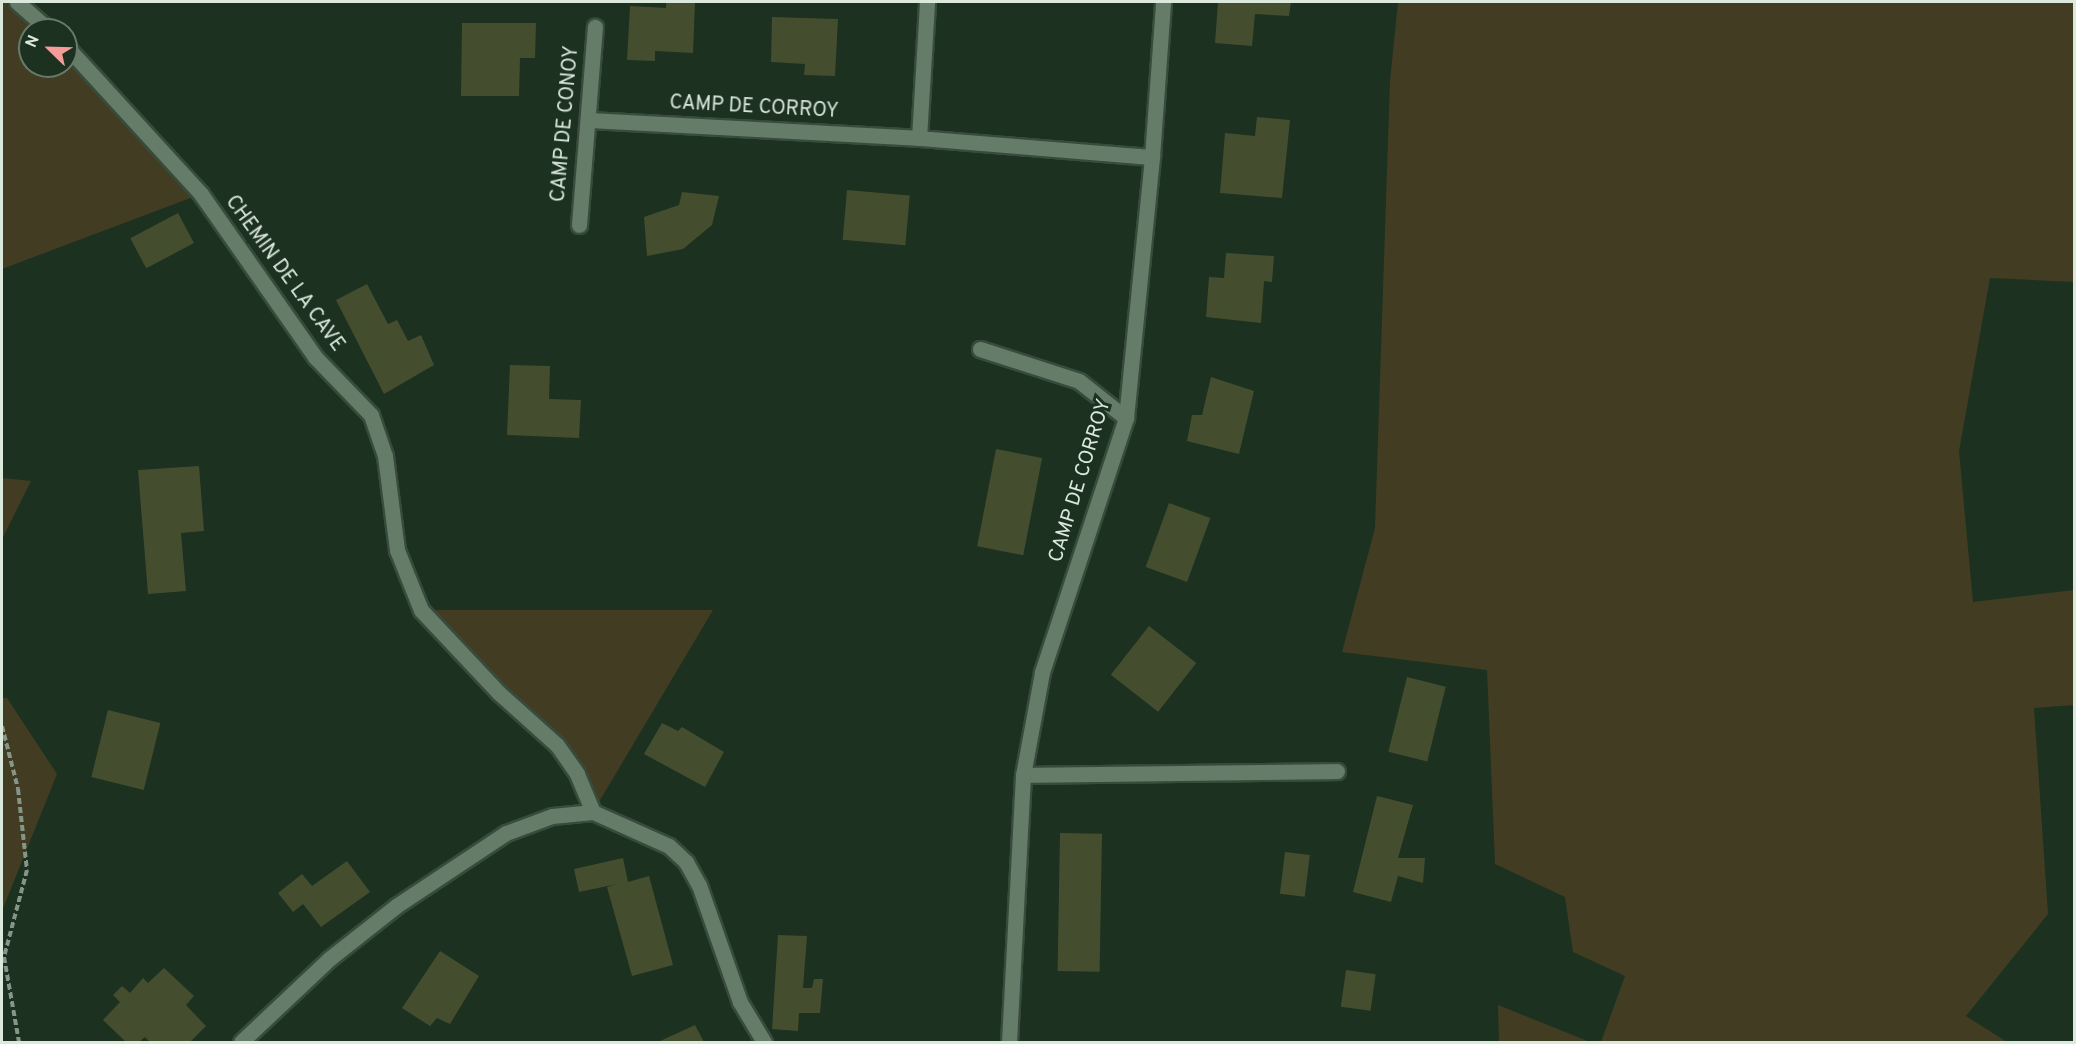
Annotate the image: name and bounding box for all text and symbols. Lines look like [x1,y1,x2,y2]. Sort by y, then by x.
north arrow [18,18,78,78]
text: N [22,33,45,51]
street label: CAMP DE CONOY [547,45,585,203]
street label: CAMP DE CORROY [669,92,839,124]
street label: CHEMIN DE LA CAVE [219,191,349,357]
street label: CAMP DE CORROY [1045,397,1117,565]

